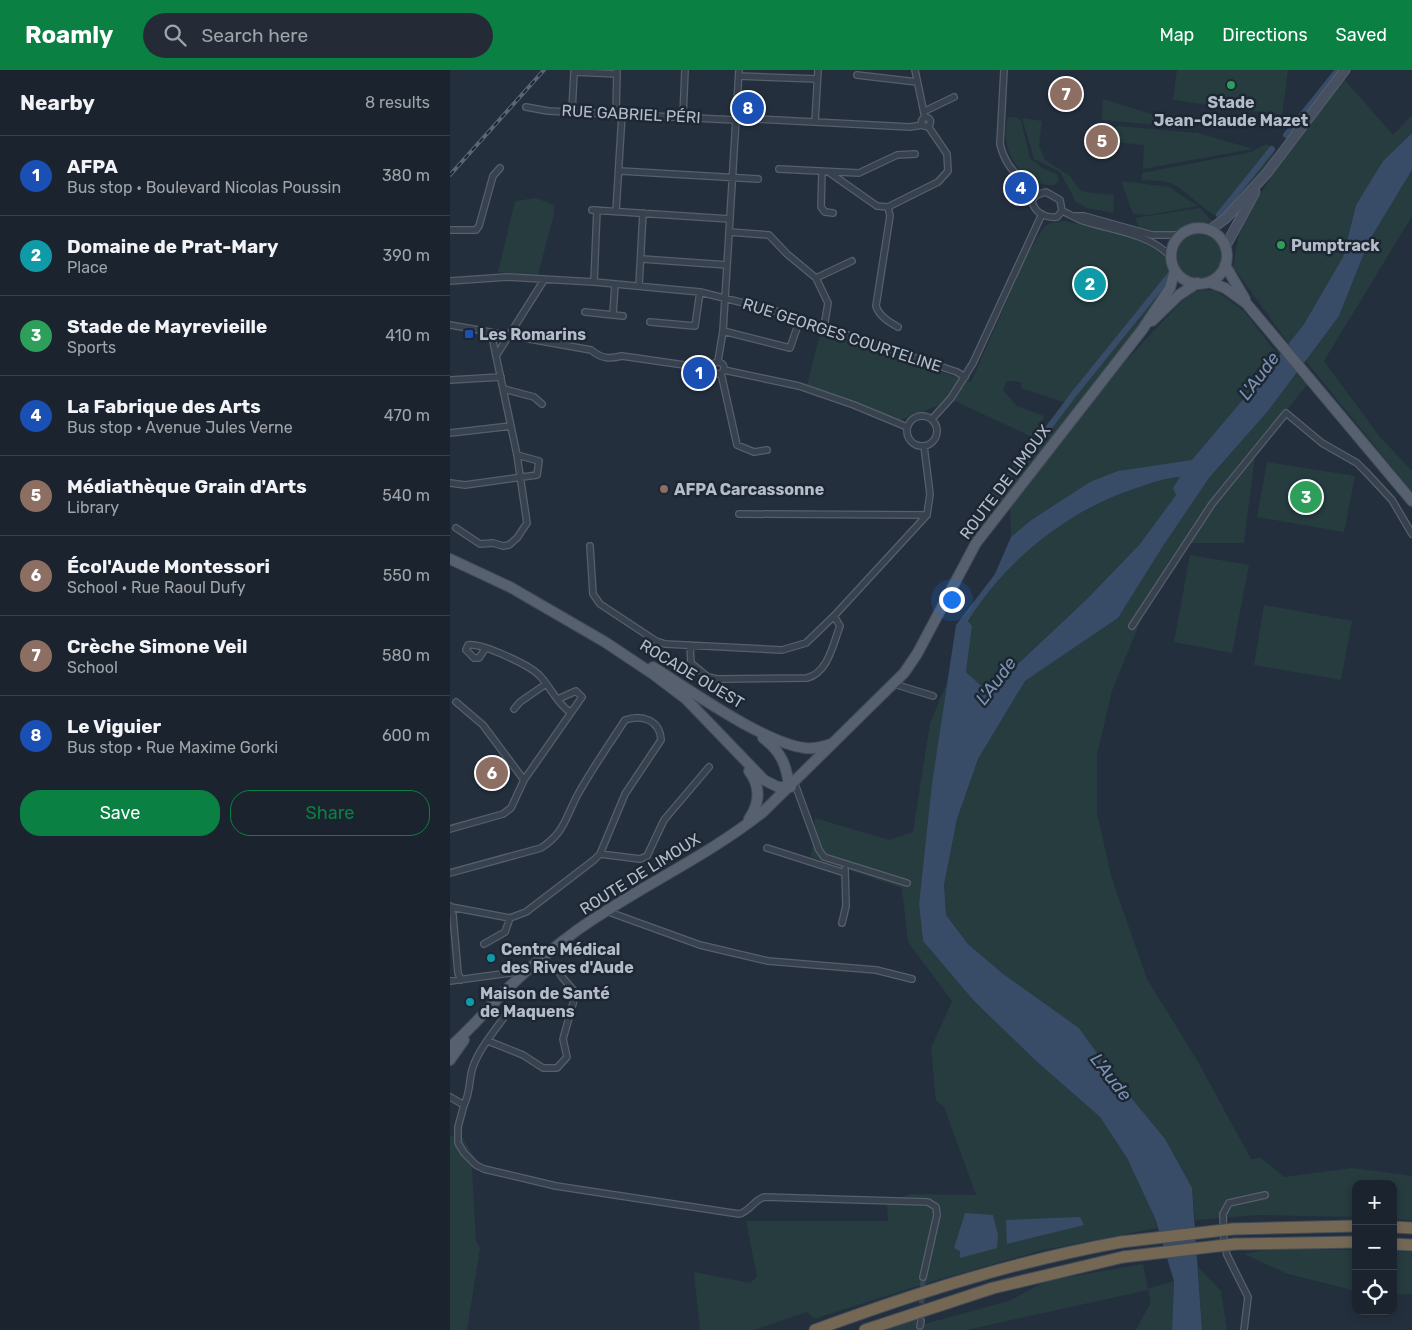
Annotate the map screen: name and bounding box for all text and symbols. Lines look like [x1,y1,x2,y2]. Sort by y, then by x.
search box [143,13,493,58]
text: Roamly [25,21,113,49]
icon: search [161,21,189,49]
text: Search here [201,24,308,47]
text: Map [1159,24,1194,46]
text: Directions [1222,24,1308,46]
text: Saved [1336,24,1387,46]
pin: 7 [1050,75,1082,113]
marker: Stade Jean-Claude Mazet [1225,79,1237,91]
pin: 8 [732,89,764,127]
text: Nearby [20,90,95,115]
text: 8 results [365,93,430,112]
place label: Stade Jean-Claude Mazet [1154,93,1309,130]
street label: RUE GABRIEL PÉRI [561,101,701,127]
pin: 5 [1086,122,1118,160]
text: AFPA [67,155,118,178]
text: 1 [32,166,40,185]
text: 380 m [382,166,430,185]
pin: 4 [1005,169,1037,207]
text: Bus stop · Boulevard Nicolas Poussin [67,178,341,197]
text: Domaine de Prat-Mary [67,235,278,258]
place label: Pumptrack [1291,236,1380,255]
marker: Pumptrack [1275,239,1287,251]
text: 2 [31,246,41,265]
text: 390 m [383,246,430,265]
text: Place [67,258,108,277]
pin: 2 [1074,265,1106,303]
street label: RUE GEORGES COURTELINE [740,294,944,376]
text: Stade de Mayrevieille [67,315,267,338]
place label: Les Romarins [479,325,586,344]
text: 3 [31,326,41,345]
text: 410 m [385,326,430,345]
marker: Les Romarins [463,328,475,340]
text: Sports [67,338,116,357]
water label: L'Aude [1234,348,1284,404]
pin: 1 [683,354,715,392]
text: La Fabrique des Arts [67,395,261,418]
text: 4 [31,406,41,425]
text: 470 m [384,406,430,425]
text: Bus stop · Avenue Jules Verne [67,418,293,437]
street label: ROUTE DE LIMOUX [956,421,1054,543]
text: Médiathèque Grain d'Arts [67,475,307,498]
pin: 3 [1290,478,1322,516]
place label: AFPA Carcassonne [674,480,824,499]
marker: AFPA Carcassonne [658,483,670,495]
text: 5 [31,486,41,505]
text: 540 m [382,486,430,505]
text: Library [67,498,119,517]
text: Écol'Aude Montessori [67,555,270,578]
text: 6 [31,566,41,585]
text: 550 m [383,566,430,585]
text: School · Rue Raoul Dufy [67,578,245,597]
your location [939,587,965,613]
text: Crèche Simone Veil [67,635,247,658]
street label: ROCADE OUEST [637,635,747,713]
text: 7 [31,646,41,665]
text: 580 m [382,646,430,665]
water label: L'Aude [971,653,1021,709]
text: School [67,658,118,677]
text: Le Viguier [67,715,161,738]
text: 8 [31,726,41,745]
text: 600 m [382,726,430,745]
text: Bus stop · Rue Maxime Gorki [67,738,278,757]
pin: 6 [476,754,508,792]
button: Save [20,790,220,836]
button: Share [230,790,430,836]
street label: ROUTE DE LIMOUX [576,829,704,919]
place label: Centre Médical des Rives d'Aude [501,940,634,977]
marker: Centre Médical des Rives d'Aude [485,952,497,964]
place label: Maison de Santé de Maquens [480,984,610,1021]
marker: Maison de Santé de Maquens [464,996,476,1008]
water label: L'Aude [1086,1049,1136,1105]
map controls [1352,1180,1397,1315]
button: + [1352,1180,1397,1225]
button: − [1352,1225,1397,1270]
button: locate [1352,1270,1397,1315]

